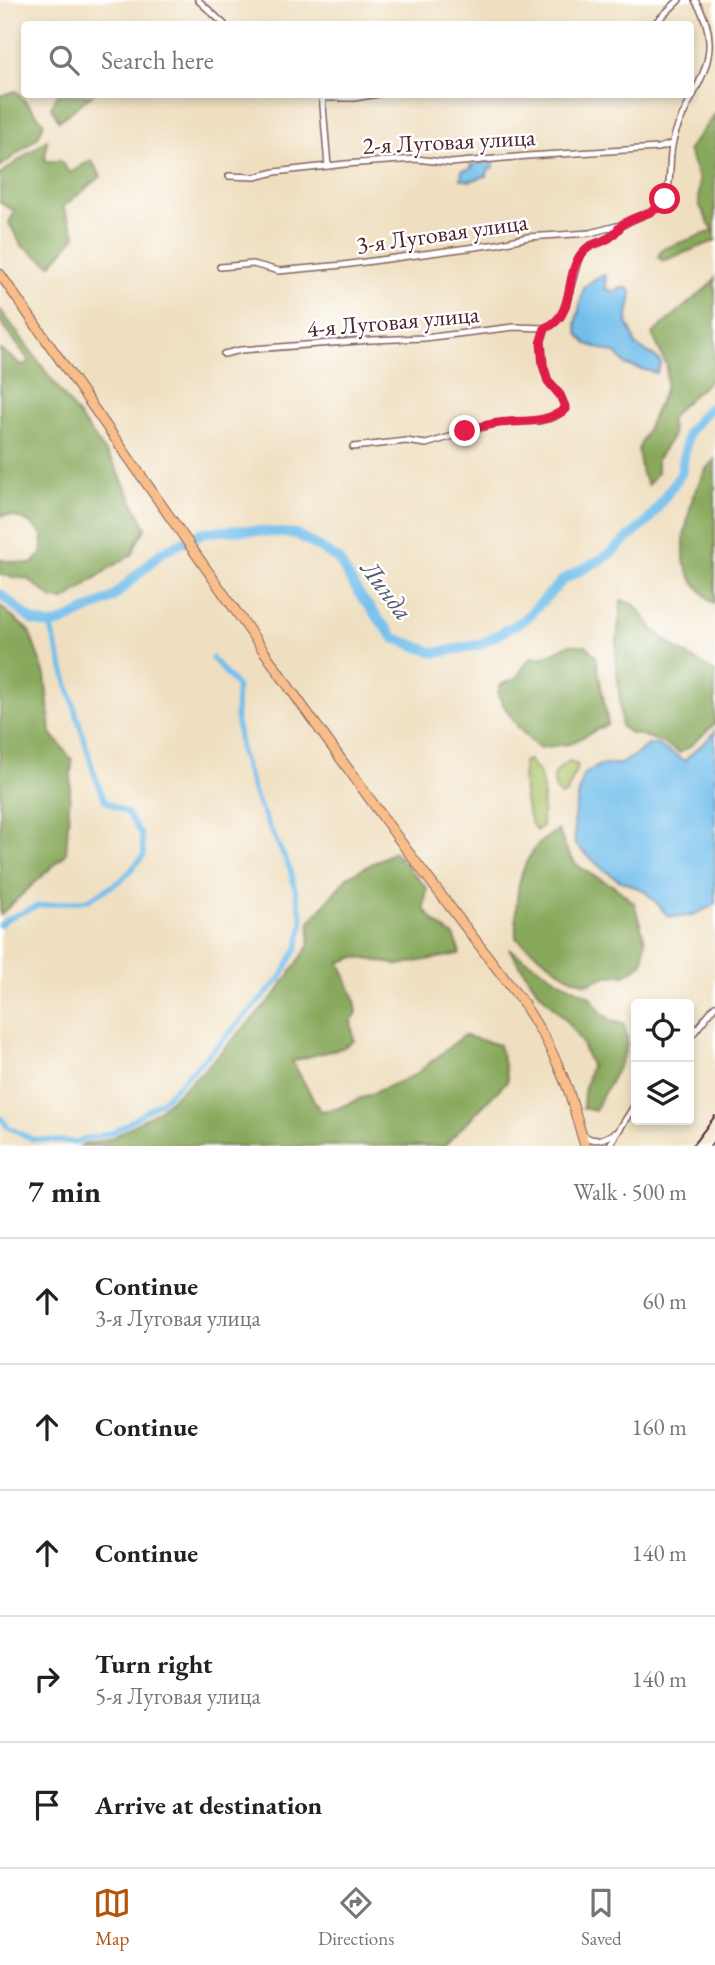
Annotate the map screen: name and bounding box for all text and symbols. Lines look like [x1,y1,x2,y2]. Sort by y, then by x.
search box [21,21,694,98]
icon: search [45,41,83,79]
text: Search here [101,43,214,77]
street label: 2-я Луговая улица [362,121,537,161]
route start [649,183,680,214]
street label: 3-я Луговая улица [354,206,530,260]
street label: 4-я Луговая улица [306,298,481,344]
route end [449,415,480,446]
water label: Линда [352,551,421,627]
map controls [631,999,694,1125]
button: locate [631,999,694,1062]
button: layers [631,1062,694,1125]
text: 7 min [28,1172,101,1211]
text: Walk · 500 m [573,1177,687,1207]
text: Continue [95,1269,198,1303]
icon: ahead [28,1282,66,1320]
text: 60 m [642,1286,687,1316]
text: 3-я Луговая улица [95,1303,261,1333]
icon: ahead [28,1408,66,1446]
text: Continue [95,1410,198,1444]
text: 160 m [631,1412,687,1442]
icon: ahead [28,1534,66,1572]
text: Continue [95,1536,198,1570]
text: 140 m [631,1538,687,1568]
text: Turn right [95,1647,213,1681]
icon: right [28,1660,66,1698]
text: 140 m [631,1664,687,1694]
text: 5-я Луговая улица [95,1681,261,1711]
icon: arrive [28,1786,66,1824]
text: Arrive at destination [95,1788,322,1822]
tab: Map [93,1884,131,1951]
tab: Directions [318,1884,394,1951]
tab: Saved [581,1884,622,1951]

